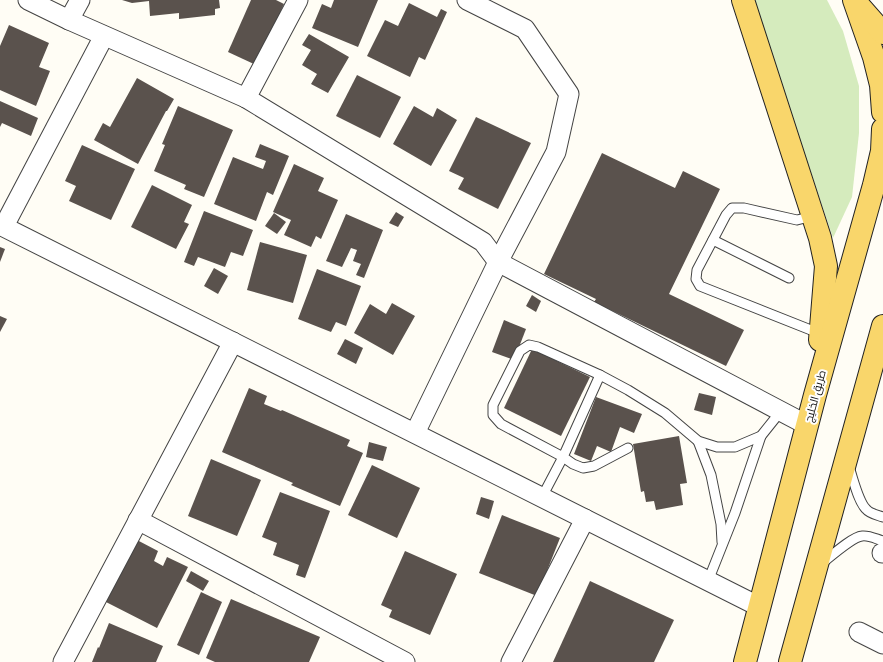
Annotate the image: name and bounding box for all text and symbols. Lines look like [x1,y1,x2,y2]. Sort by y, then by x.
street label: طريق الخليج [802,369,830,424]

